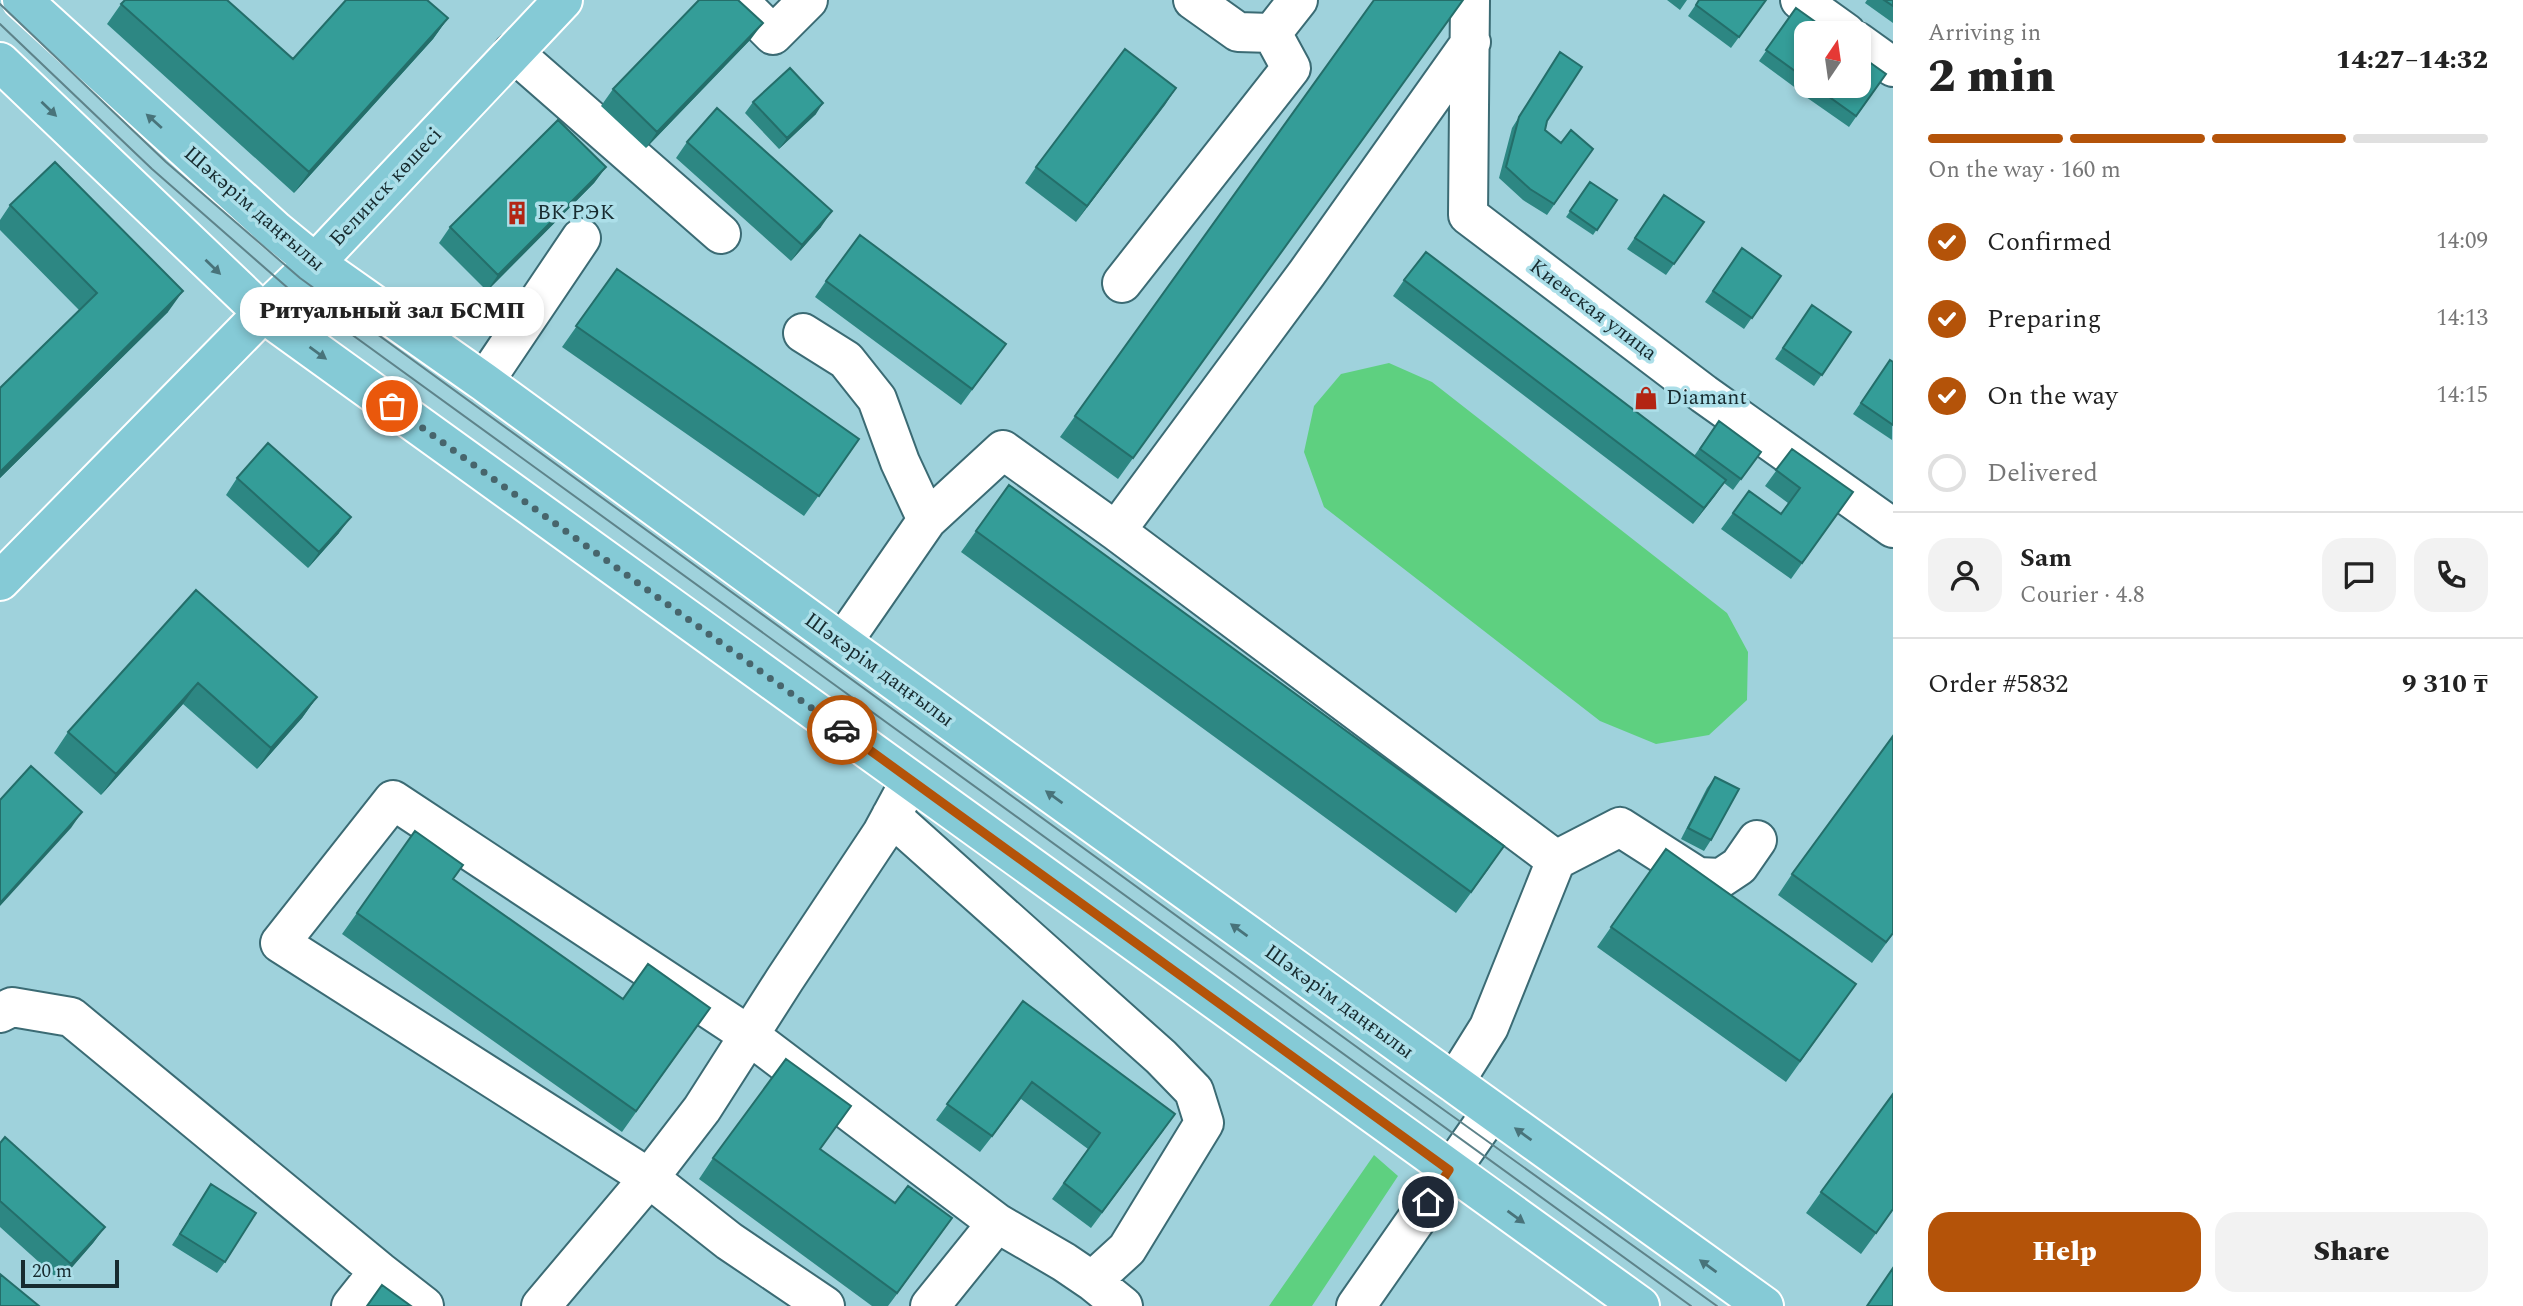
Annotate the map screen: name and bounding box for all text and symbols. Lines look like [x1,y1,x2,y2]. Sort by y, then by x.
text: Arriving in [1928,16,2041,51]
north arrow [1794,21,1871,98]
map controls [1794,21,1871,98]
text: 14:27–14:32 [2336,40,2488,80]
text: 2 min [1928,42,2055,112]
one-way arrow [40,101,57,117]
one-way arrow [146,113,163,129]
street label: Белинск көшесі [322,120,450,254]
street label: Шәкәрім даңғылы [176,138,332,280]
text: On the way · 160 m [1928,153,2121,188]
place label: ВК РЭК [537,197,615,229]
building icon: ВК РЭК [503,199,531,227]
text: Confirmed [1987,222,2112,262]
icon: check [1928,223,1966,261]
text: 14:09 [2436,224,2488,259]
street label: Киевская улица [1522,251,1664,369]
one-way arrow [204,259,221,275]
callout: Ритуальный зал БСМП [240,287,544,336]
text: Ритуальный зал БСМП [259,294,525,329]
text: Preparing [1987,299,2101,339]
icon: check [1928,300,1966,338]
text: 14:13 [2436,301,2488,336]
one-way arrow [309,346,327,360]
pin [362,376,422,436]
text: On the way [1987,376,2118,416]
icon: check [1928,377,1966,415]
text: 14:15 [2436,378,2488,413]
place label: Diamant [1666,382,1747,414]
shop icon: Diamant [1632,384,1660,412]
icon: bag [373,387,411,425]
text: Delivered [1987,453,2098,493]
button: person [1928,538,2002,612]
text: Sam [2020,538,2072,578]
button: chat [2322,538,2396,612]
button: phone [2414,538,2488,612]
text: Courier · 4.8 [2020,578,2145,613]
street label: Шәкәрім даңғылы [797,605,961,735]
text: Order #5832 [1928,664,2068,704]
text: 9 310 ₸ [2402,664,2488,704]
courier [807,695,877,765]
icon: car [823,711,861,749]
one-way arrow [1045,790,1063,804]
one-way arrow [1230,923,1248,937]
street label: Шәкәрім даңғылы [1257,937,1421,1067]
one-way arrow [1514,1127,1532,1141]
pin [1398,1172,1458,1232]
icon: home [1409,1183,1447,1221]
one-way arrow [1507,1210,1525,1224]
button: Help [1928,1212,2201,1292]
button: Share [2215,1212,2488,1292]
scale bar [21,1257,119,1289]
text: 20 m [32,1257,72,1286]
one-way arrow [1699,1259,1717,1273]

